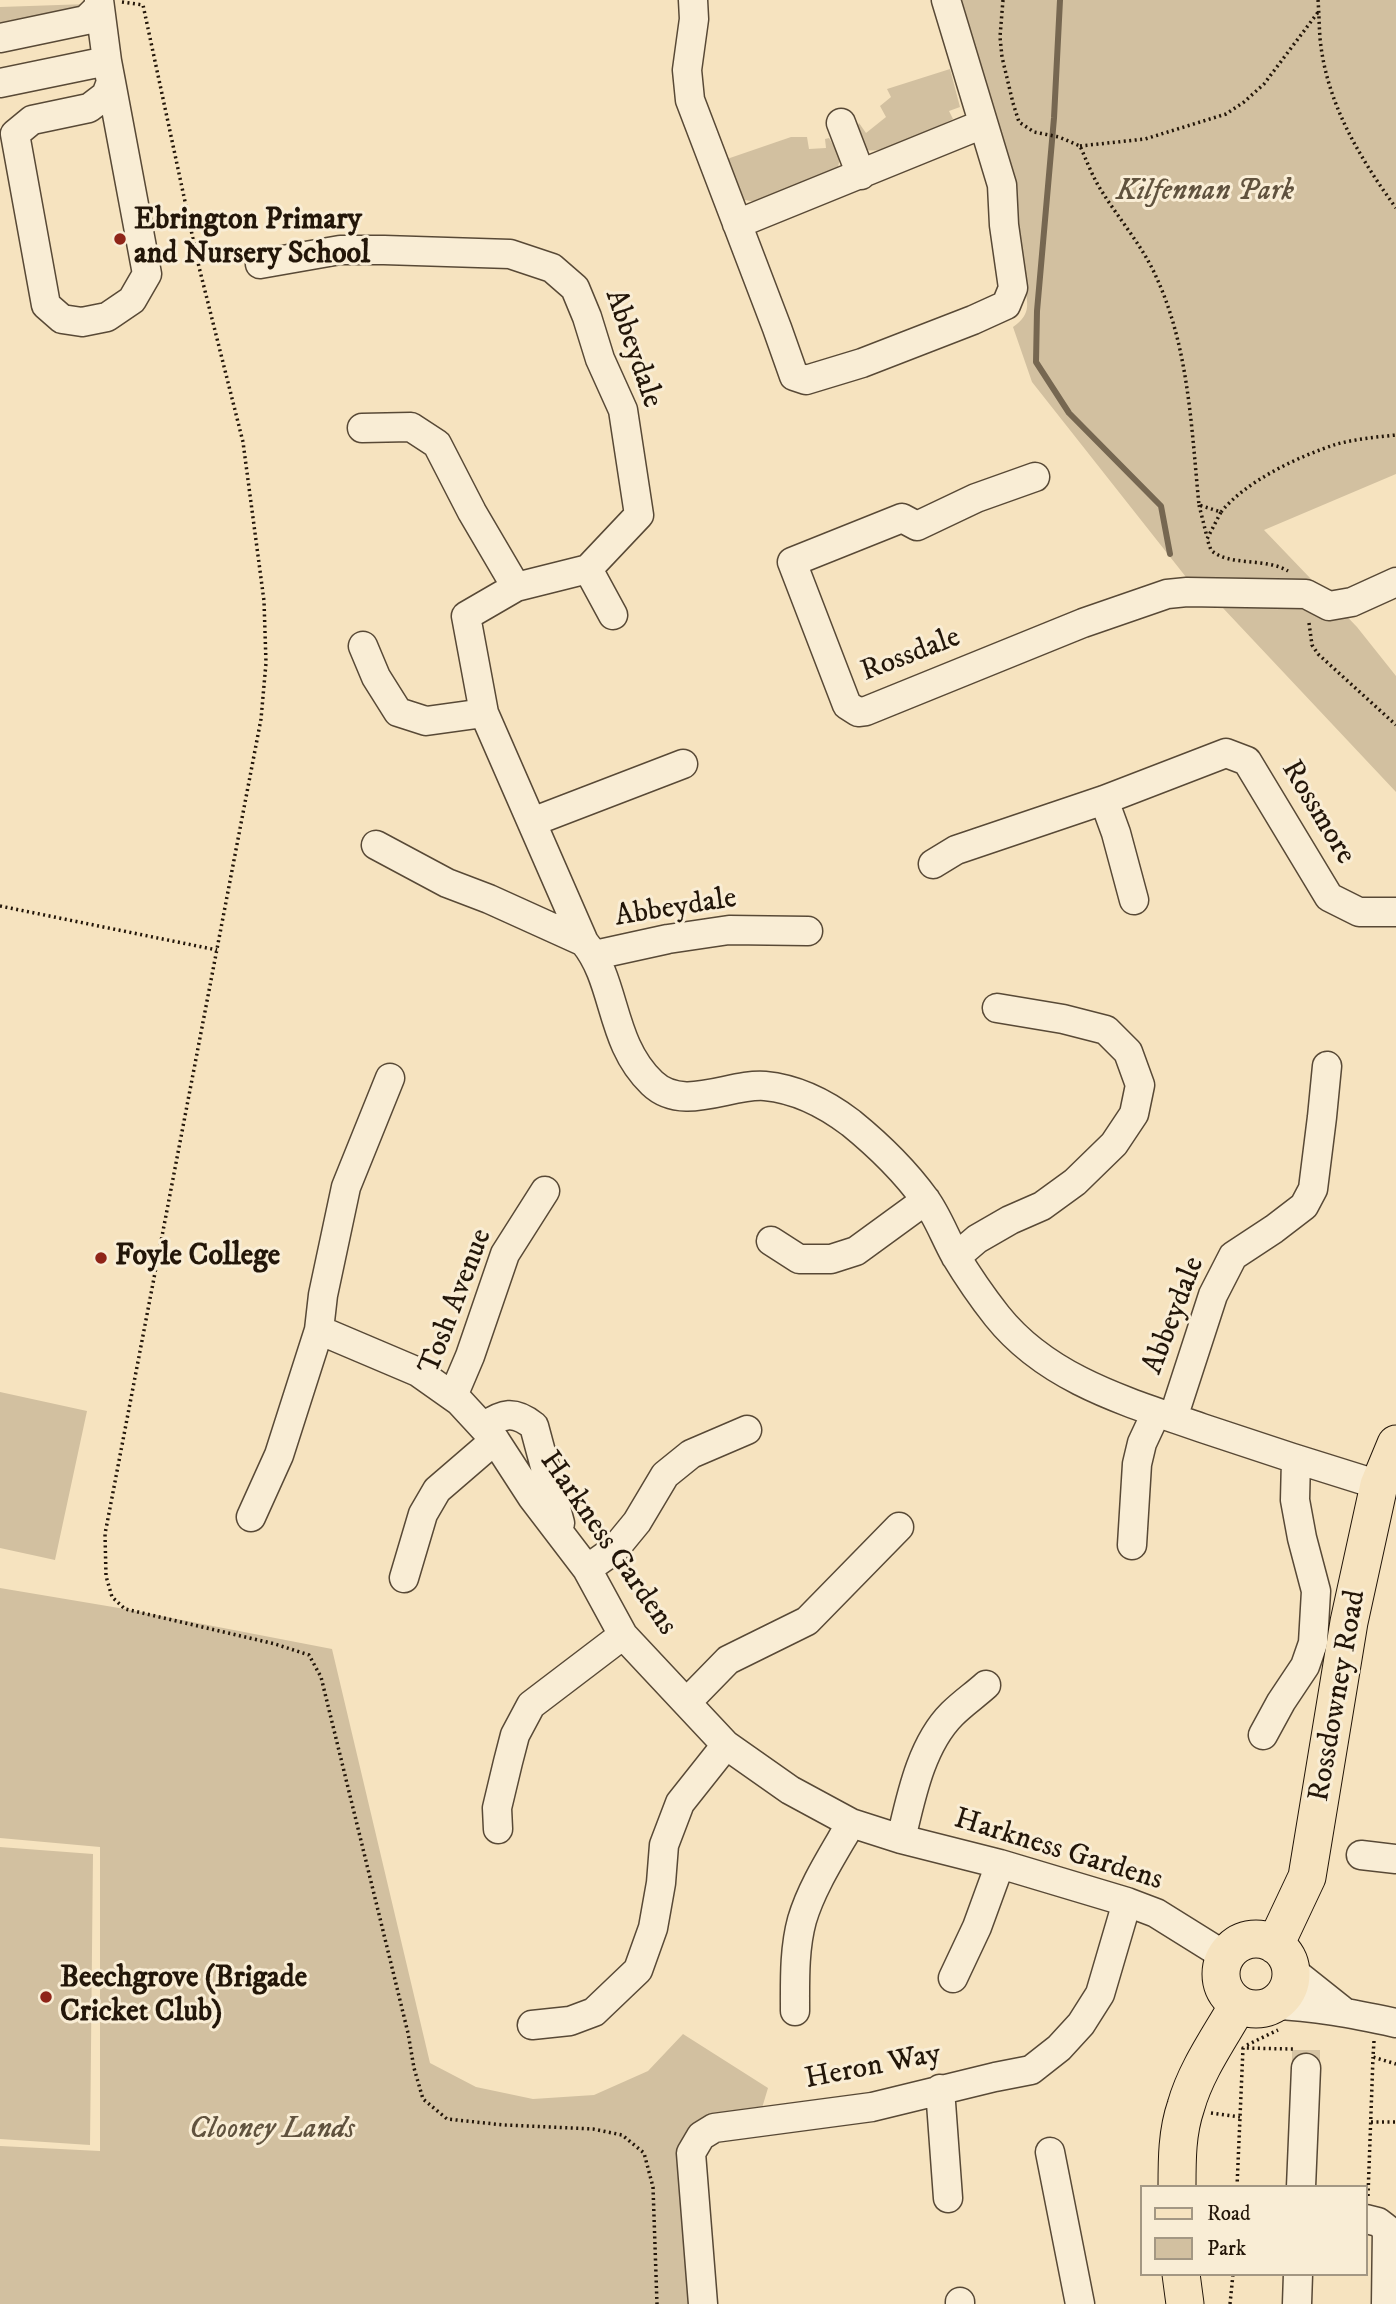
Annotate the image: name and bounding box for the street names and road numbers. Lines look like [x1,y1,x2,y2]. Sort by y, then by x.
street label: Abbeydale [595,285,669,413]
street label: Rossdale [856,621,966,691]
street label: Rossmore [1272,754,1362,872]
street label: Abbeydale [613,882,739,936]
street label: Tosh Avenue [413,1224,501,1380]
street label: Abbeydale [1136,1252,1214,1380]
street label: Harkness Gardens [530,1445,684,1643]
street label: Rossdowney Road [1303,1588,1375,1804]
street label: Harkness Gardens [949,1802,1167,1900]
street label: Heron Way [802,2037,944,2099]

